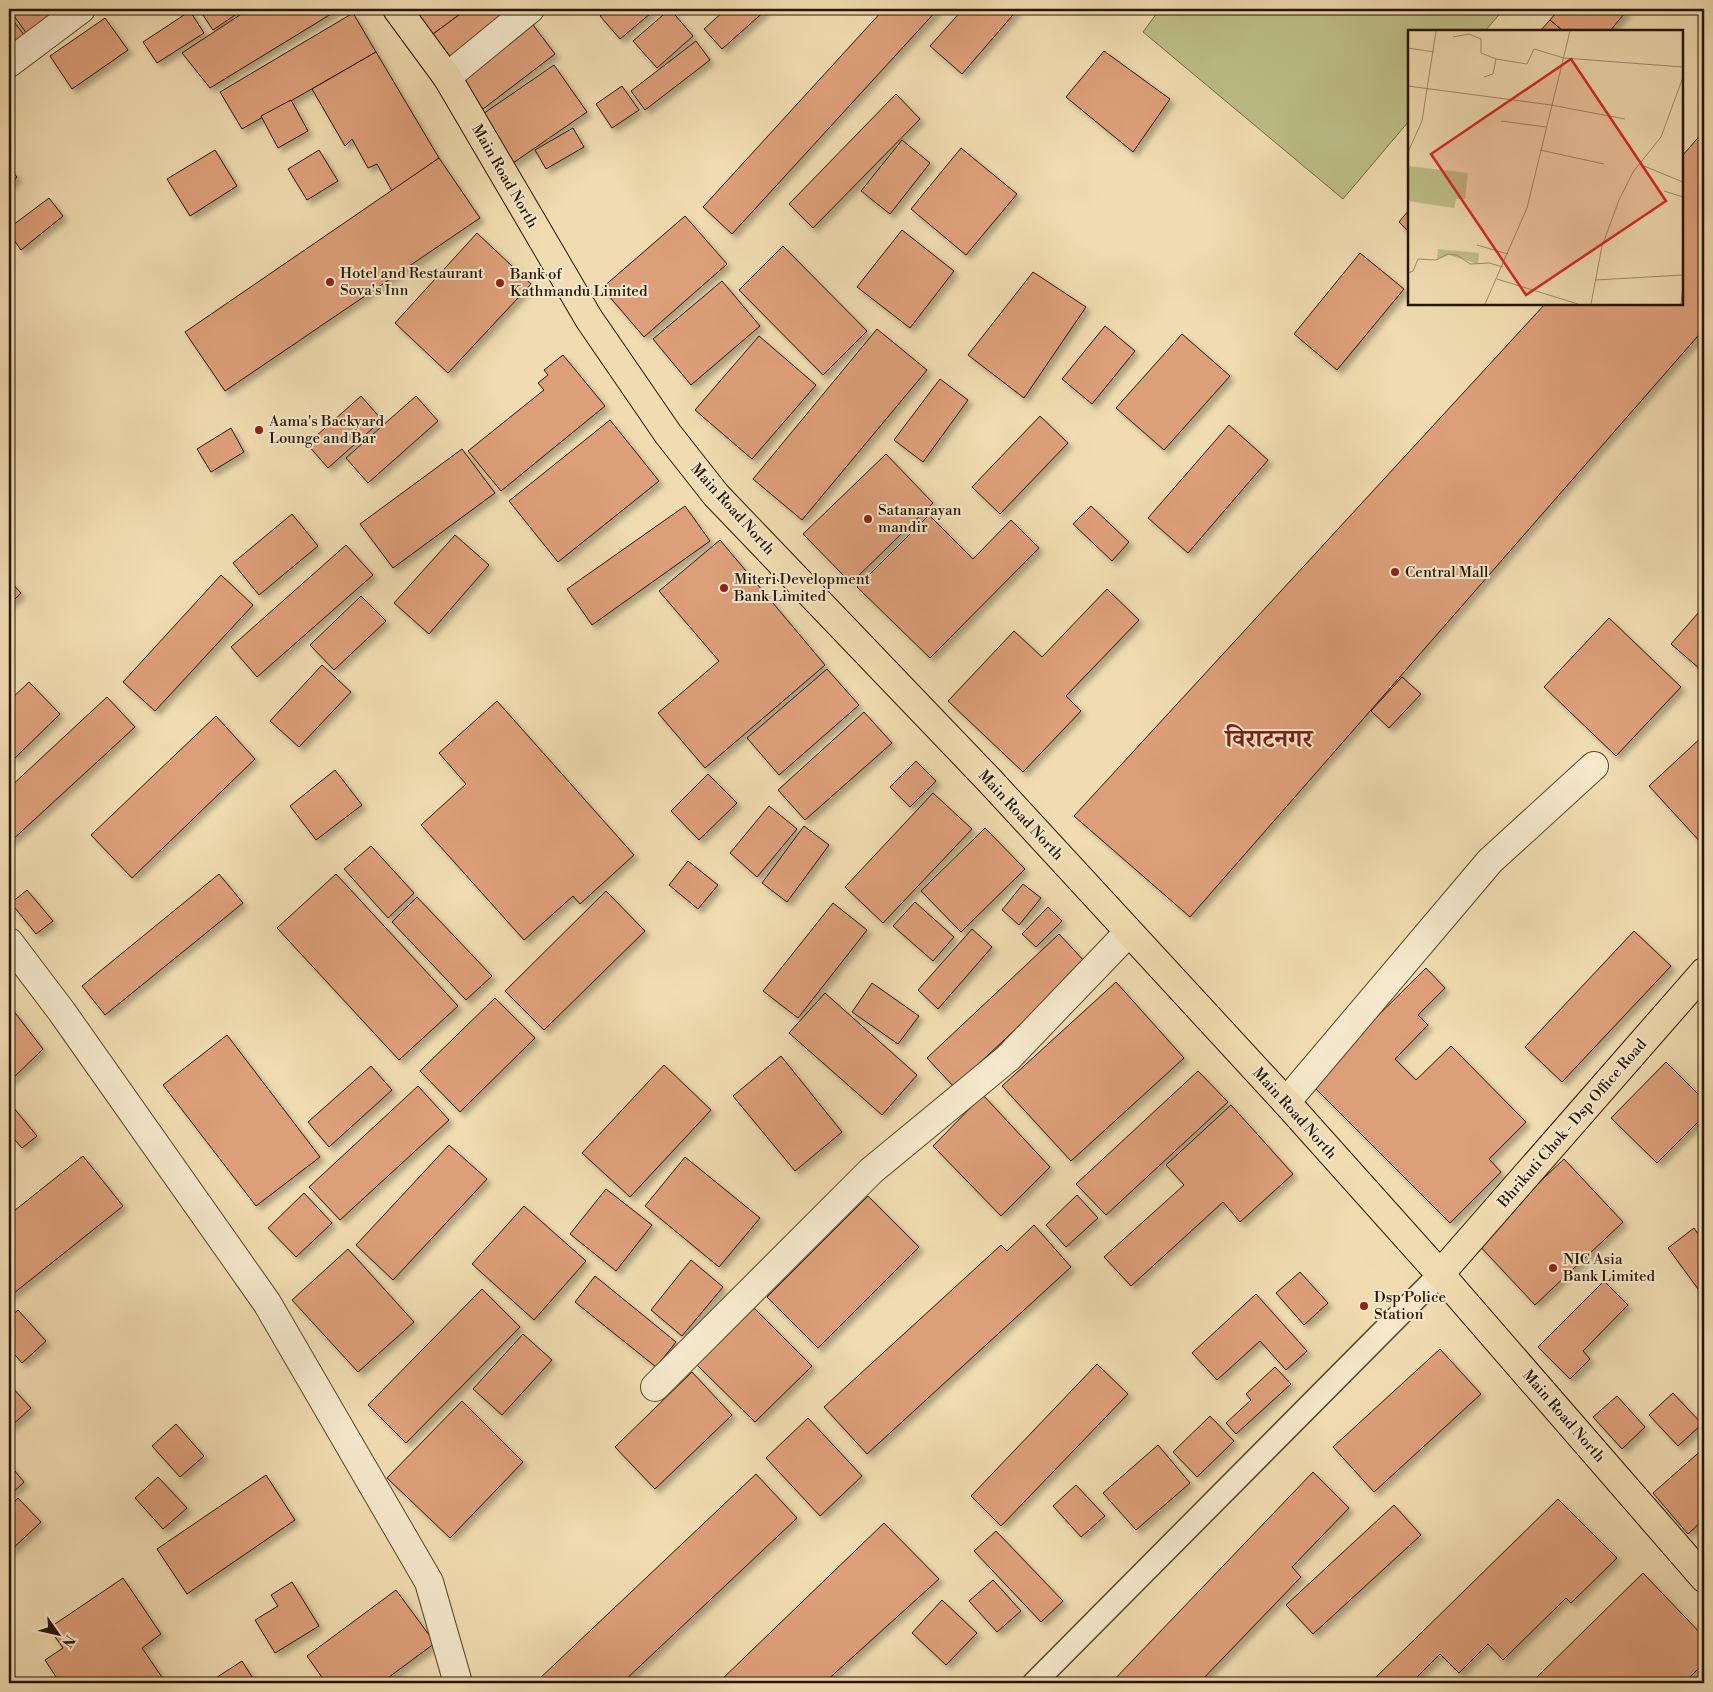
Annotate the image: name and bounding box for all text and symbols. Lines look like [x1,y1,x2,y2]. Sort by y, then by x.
inset map [1408,30,1683,305]
street label: Main Road North [467,121,542,231]
place label: Hotel and Restaurant Sova's Inn [340,264,484,300]
place label: Bank of Kathmandu Limited [509,265,648,301]
marker: Hotel and Restaurant Sova's Inn [324,276,336,288]
marker: Bank of Kathmandu Limited [494,277,506,289]
place label: Aama's Backyard Lounge and Bar [268,412,384,448]
marker: Aama's Backyard Lounge and Bar [253,424,265,436]
street label: Main Road North [687,460,779,559]
place label: Satanarayan mandir [878,501,962,537]
marker: Satanarayan mandir [862,513,874,525]
place label: Central Mall [1405,563,1489,582]
marker: Central Mall [1389,566,1401,578]
place label: Miteri Development Bank Limited [733,570,871,606]
marker: Miteri Development Bank Limited [718,582,730,594]
district label: विराटनगर [1224,724,1314,755]
street label: Main Road North [974,766,1067,864]
street label: Bhrikuti Chok - Dsp Office Road [1493,1035,1651,1212]
street label: Main Road North [1249,1064,1341,1163]
place label: NIC Asia Bank Limited [1562,1250,1656,1286]
marker: NIC Asia Bank Limited [1547,1262,1559,1274]
place label: Dsp Police Station [1374,1288,1446,1324]
marker: Dsp Police Station [1358,1300,1370,1312]
street label: Main Road North [1518,1366,1609,1467]
north arrow [32,1610,82,1660]
text: N [57,1631,79,1650]

